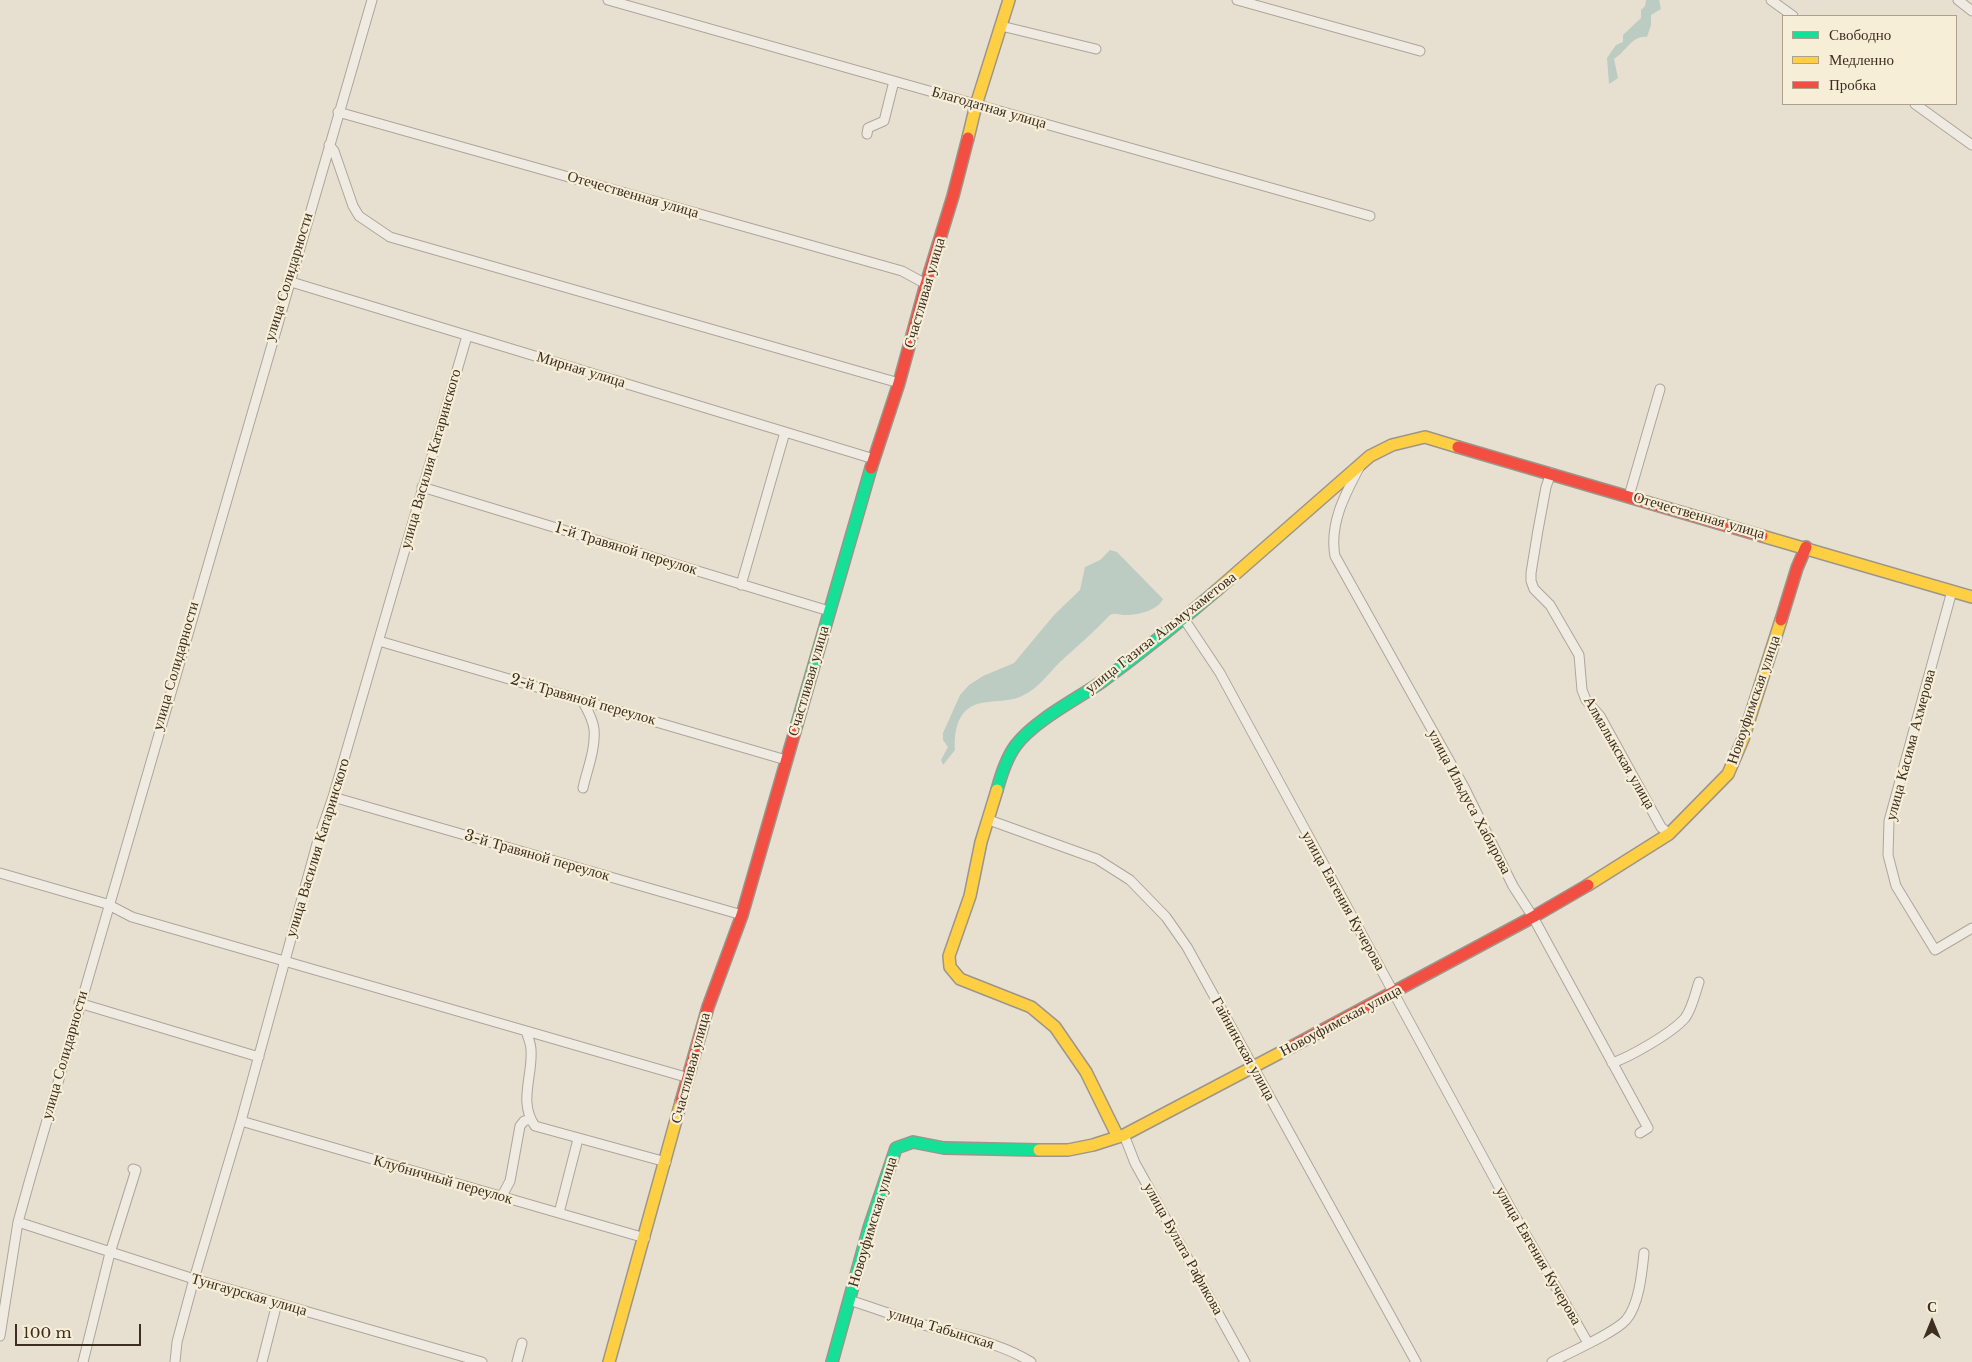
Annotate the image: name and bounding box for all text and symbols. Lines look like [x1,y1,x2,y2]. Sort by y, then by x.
legend [1782,15,1957,105]
text: Свободно [1829,25,1891,44]
text: Медленно [1829,50,1894,69]
text: Пробка [1829,75,1876,94]
street label: Благодатная улица [929,83,1049,133]
street label: Отечественная улица [565,168,701,222]
street label: улица Солидарности [261,211,317,343]
street label: Счастливая улица [901,236,949,350]
street label: Мирная улица [534,348,628,392]
street label: улица Василия Катаринского [397,367,465,551]
street label: Отечественная улица [1631,489,1767,543]
street label: 1-й Травяной переулок [553,519,699,579]
street label: улица Газиза Альмухаметова [1082,568,1240,698]
street label: улица Солидарности [149,600,203,732]
street label: Счастливая улица [785,624,833,738]
street label: Новоуфимская улица [1723,633,1785,767]
street label: улица Касима Ахмерова [1882,667,1940,823]
street label: 2-й Травяной переулок [508,671,658,729]
street label: Алмалыкская улица [1579,693,1659,813]
street label: улица Ильдуса Хабирова [1423,727,1515,877]
street label: улица Василия Катаринского [282,756,354,940]
street label: 3-й Травяной переулок [462,827,612,885]
street label: улица Евгения Кучерова [1297,828,1389,974]
street label: Новоуфимская улица [1277,981,1405,1061]
street label: улица Солидарности [38,989,92,1121]
street label: Гайнинская улица [1207,994,1279,1104]
street label: Счастливая улица [668,1011,714,1125]
street label: Клубничный переулок [371,1151,515,1209]
street label: Новоуфимская улица [845,1155,901,1289]
street label: улица Булата Рафикова [1139,1180,1227,1318]
street label: улица Евгения Кучерова [1491,1184,1585,1328]
street label: Тунгаурская улица [189,1270,309,1320]
north arrow [1907,1297,1957,1347]
text: С [1927,1298,1937,1316]
street label: улица Табынская [886,1304,996,1354]
scale bar [18,1314,144,1346]
text: 100 m [23,1323,72,1342]

